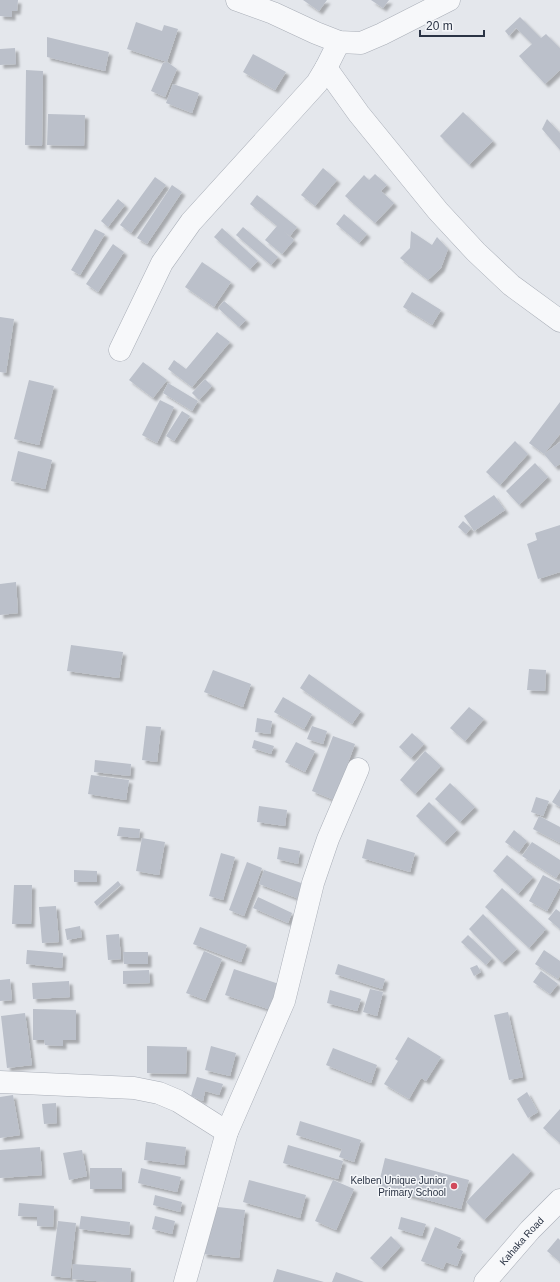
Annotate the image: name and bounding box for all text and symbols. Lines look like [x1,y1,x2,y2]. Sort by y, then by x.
scale bar [420,12,484,38]
text: 20 m [426,19,453,33]
place label: Kelben Unique Junior Primary School [350,1175,447,1198]
marker: Kelben Unique Junior Primary School [449,1181,459,1191]
street label: Kahaka Road [497,1215,546,1267]

